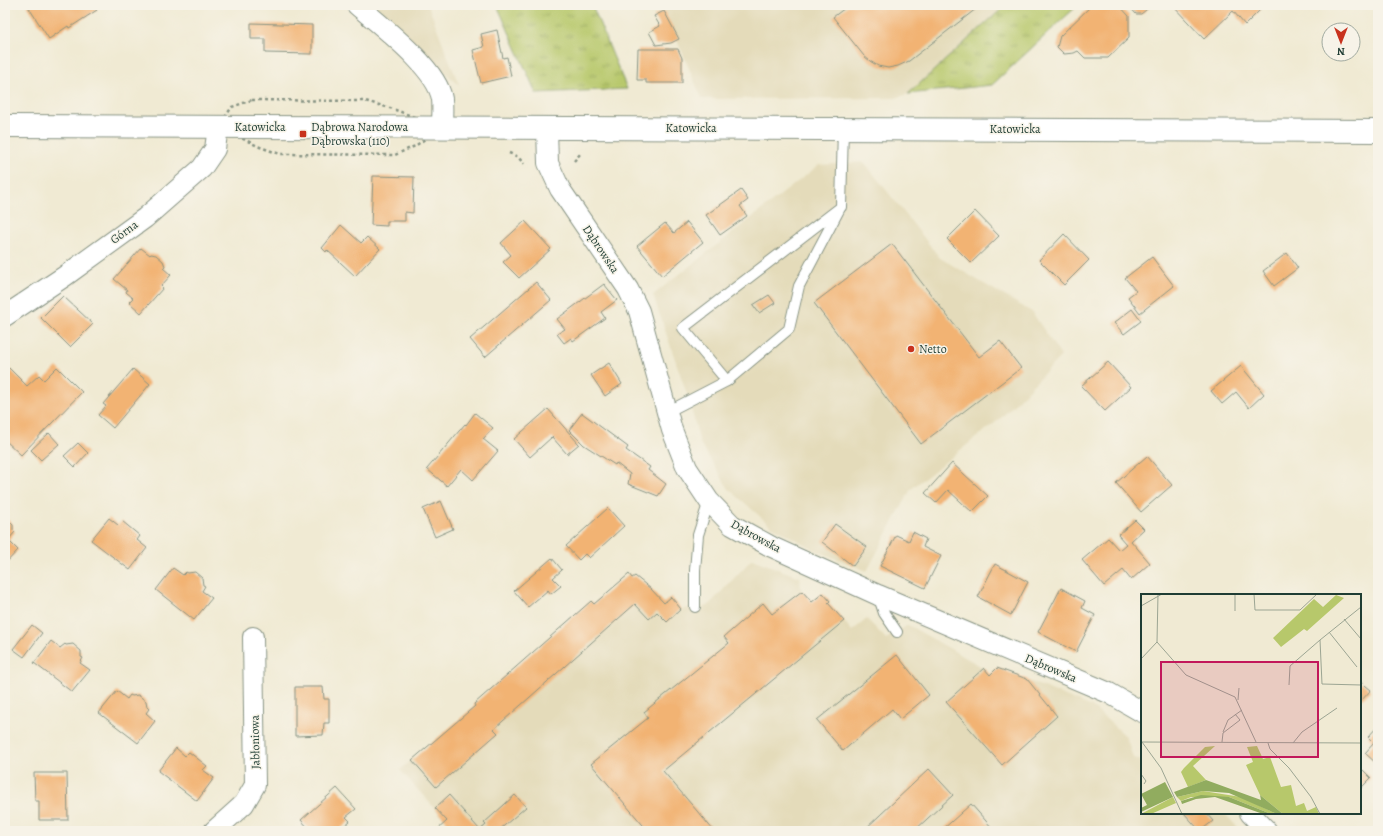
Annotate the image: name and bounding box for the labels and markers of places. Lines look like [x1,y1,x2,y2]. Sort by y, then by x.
place label: Dąbrowa Narodowa Dąbrowska (110) [311,119,409,149]
marker: Dąbrowa Narodowa Dąbrowska (110) [298,129,308,139]
place label: Netto [919,341,947,357]
marker: Netto [906,344,916,354]

